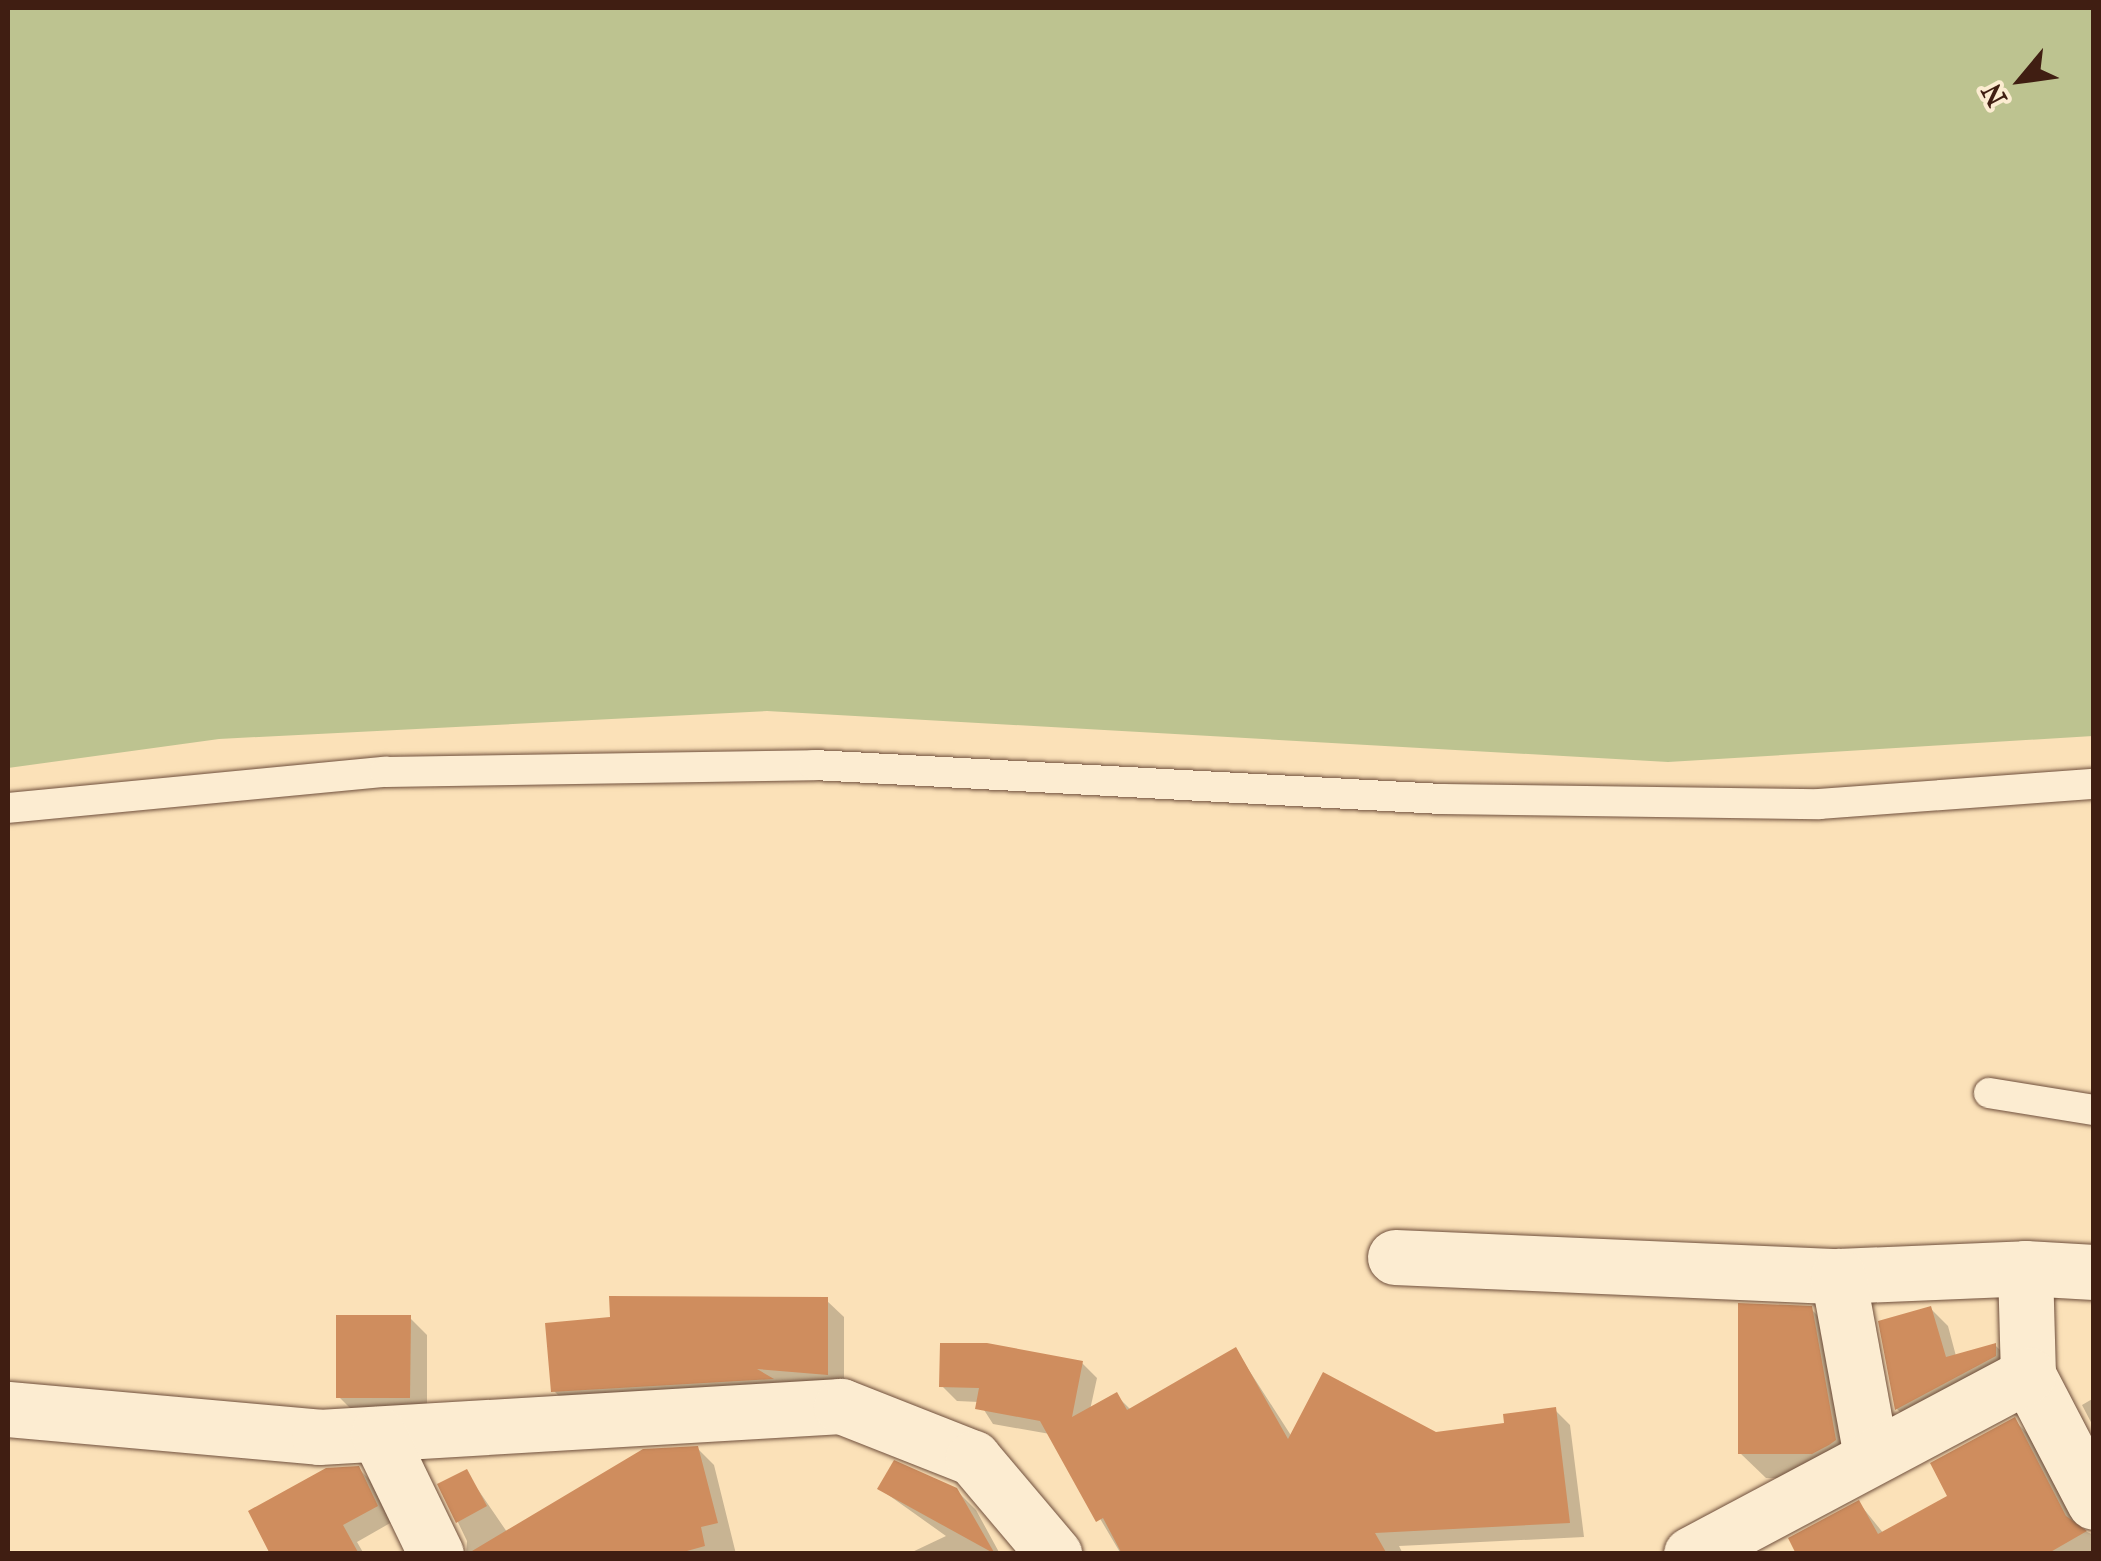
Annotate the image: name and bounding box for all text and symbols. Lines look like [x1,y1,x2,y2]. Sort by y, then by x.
north arrow [1971,30,2071,130]
text: N [1975,77,2014,112]

